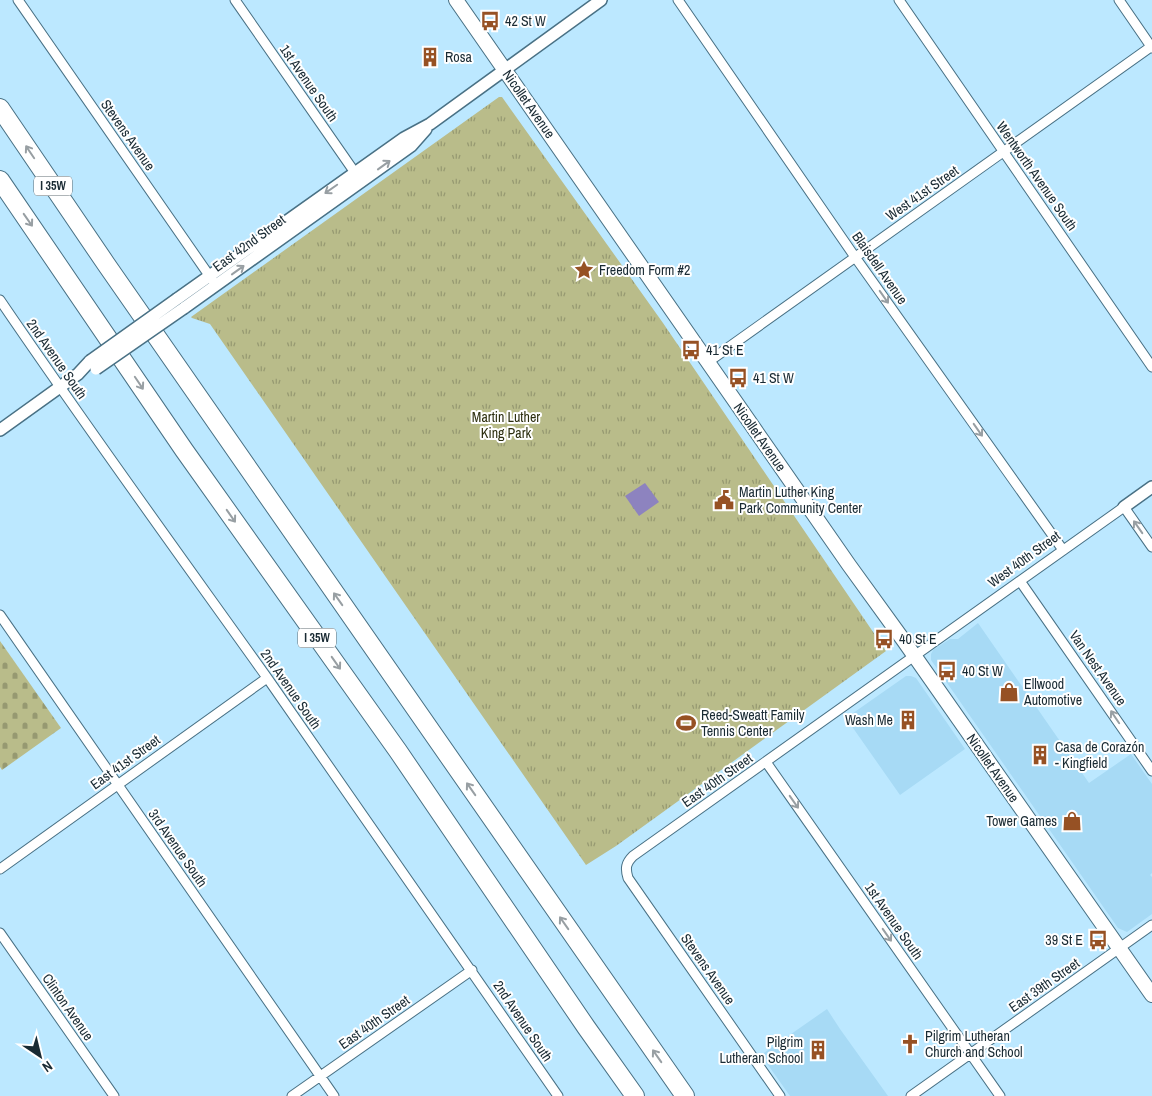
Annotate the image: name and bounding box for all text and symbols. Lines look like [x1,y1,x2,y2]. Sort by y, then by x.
bus stop icon: 42 St W [479,10,501,32]
place label: 42 St W [505,12,546,30]
street label: 1st Avenue South [276,41,342,125]
building icon: Rosa [419,46,441,68]
place label: Rosa [445,48,472,66]
street label: Nicollet Avenue [499,66,559,142]
street label: Stevens Avenue [97,96,159,174]
street label: Wentworth Avenue South [993,118,1081,234]
one-way arrow [25,145,35,159]
one-way arrow [377,160,391,170]
street label: West 41st Street [882,161,962,225]
road number: I 35W [34,177,72,196]
one-way arrow [324,184,338,194]
street label: East 42nd Street [209,211,289,275]
one-way arrow [23,212,33,226]
street label: Blaisdell Avenue [848,228,912,308]
place icon: Freedom Form #2 [573,259,595,281]
place label: Freedom Form #2 [599,261,690,279]
one-way arrow [231,265,245,275]
one-way arrow [879,290,889,304]
street label: 2nd Avenue South [23,315,91,403]
bus stop icon: 41 St E [680,339,702,361]
place label: 41 St E [706,341,744,359]
bus stop icon: 41 St W [727,367,749,389]
place label: 41 St W [753,369,794,387]
one-way arrow [134,376,144,390]
street label: Nicollet Avenue [730,399,790,475]
park label: Martin Luther King Park [472,408,540,442]
one-way arrow [973,423,983,437]
place label: Martin Luther King Park Community Center [739,483,862,517]
public building icon: Martin Luther King Park Community Center [713,489,735,511]
one-way arrow [226,509,236,523]
one-way arrow [1133,520,1143,534]
street label: West 40th Street [984,527,1064,591]
one-way arrow [333,592,343,606]
street label: Van Nest Avenue [1065,627,1131,709]
road number: I 35W [298,628,336,648]
bus stop icon: 40 St E [873,628,895,650]
place label: 40 St E [899,630,937,648]
street label: 2nd Avenue South [257,645,325,733]
one-way arrow [331,656,341,670]
bus stop icon: 40 St W [936,660,958,682]
place label: 40 St W [962,662,1003,680]
place label: Ellwood Automotive [1023,675,1082,709]
shop icon: Ellwood Automotive [998,681,1020,703]
place label: Reed-Sweatt Family Tennis Center [701,706,805,740]
building icon: Wash Me [897,709,919,731]
one-way arrow [1110,710,1120,724]
place label: Wash Me [845,711,893,729]
sports icon: Reed-Sweatt Family Tennis Center [675,712,697,734]
street label: Nicollet Avenue [963,730,1023,806]
street label: East 41st Street [87,731,163,793]
place label: Casa de Corazón - Kingfield [1055,738,1144,772]
building icon: Casa de Corazón - Kingfield [1029,744,1051,766]
street label: East 40th Street [678,749,756,811]
one-way arrow [466,783,476,797]
one-way arrow [789,795,799,809]
street label: 3rd Avenue South [145,806,211,890]
shop icon: Tower Games [1061,810,1083,832]
place label: Tower Games [986,812,1057,830]
street label: 1st Avenue South [861,879,927,963]
one-way arrow [559,916,569,930]
one-way arrow [882,928,892,942]
bus stop icon: 39 St E [1087,929,1109,951]
street label: Stevens Avenue [677,930,739,1008]
place label: 39 St E [1045,931,1083,949]
street label: East 39th Street [1005,954,1083,1016]
street label: Clinton Avenue [38,970,98,1044]
street label: 2nd Avenue South [489,977,557,1065]
street label: East 40th Street [335,991,413,1053]
place label: Pilgrim Lutheran Church and School [925,1027,1023,1061]
north arrow [15,1031,65,1081]
place label: Pilgrim Lutheran School [719,1033,803,1067]
church icon: Pilgrim Lutheran Church and School [899,1033,921,1055]
building icon: Pilgrim Lutheran School [807,1039,829,1061]
one-way arrow [652,1049,662,1063]
text: N [39,1057,56,1076]

